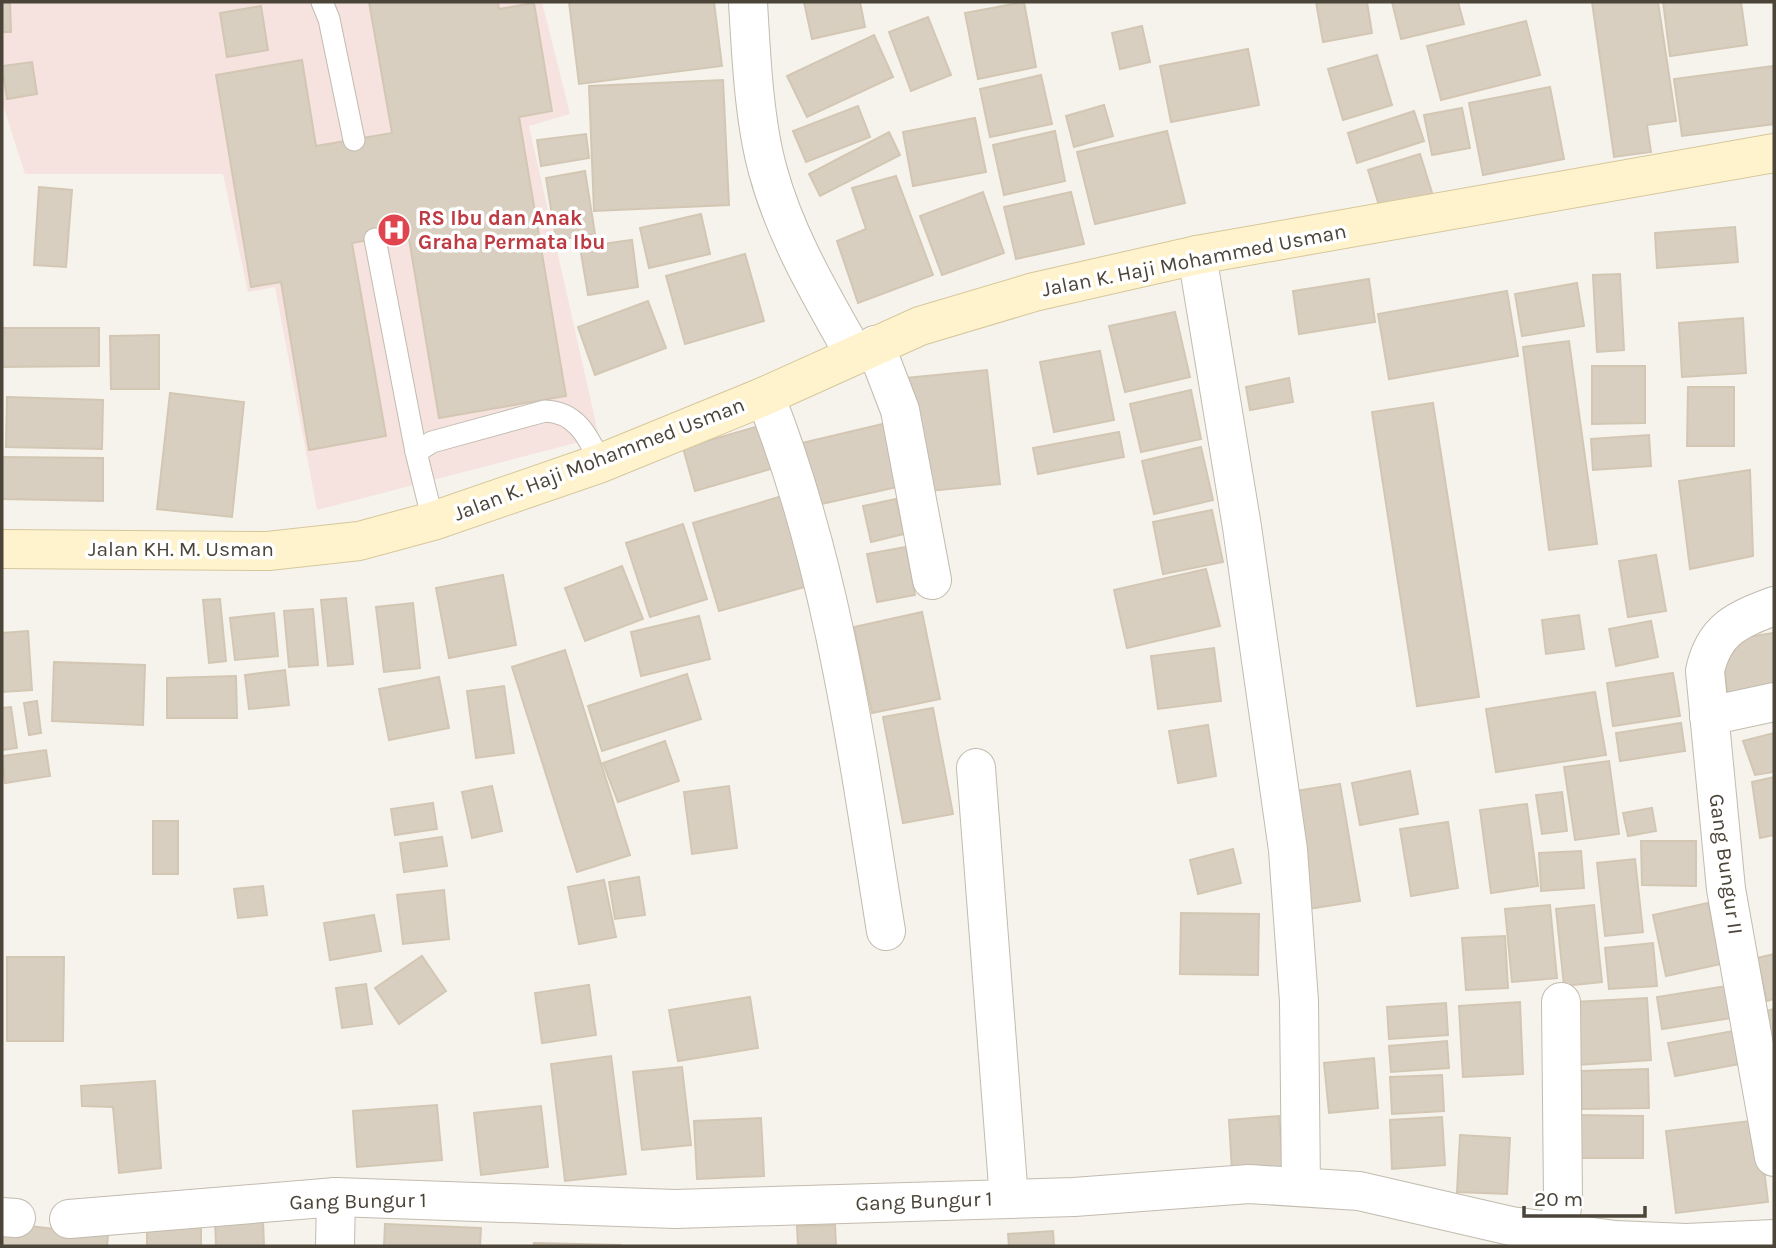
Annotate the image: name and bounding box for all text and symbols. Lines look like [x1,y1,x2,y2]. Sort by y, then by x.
place label: RS Ibu dan Anak Graha Permata Ibu [418,206,606,254]
hospital icon: RS Ibu dan Anak Graha Permata Ibu [375,211,413,249]
street label: Jalan K. Haji Mohammed Usman [1040,219,1348,301]
street label: Jalan K. Haji Mohammed Usman [450,392,748,526]
street label: Jalan KH. M. Usman [88,537,274,561]
street label: Gang Bungur II [1704,792,1748,936]
scale bar [1524,1174,1645,1218]
street label: Gang Bungur 1 [855,1187,993,1215]
text: 20 m [1534,1187,1583,1211]
street label: Gang Bungur 1 [289,1188,427,1214]

